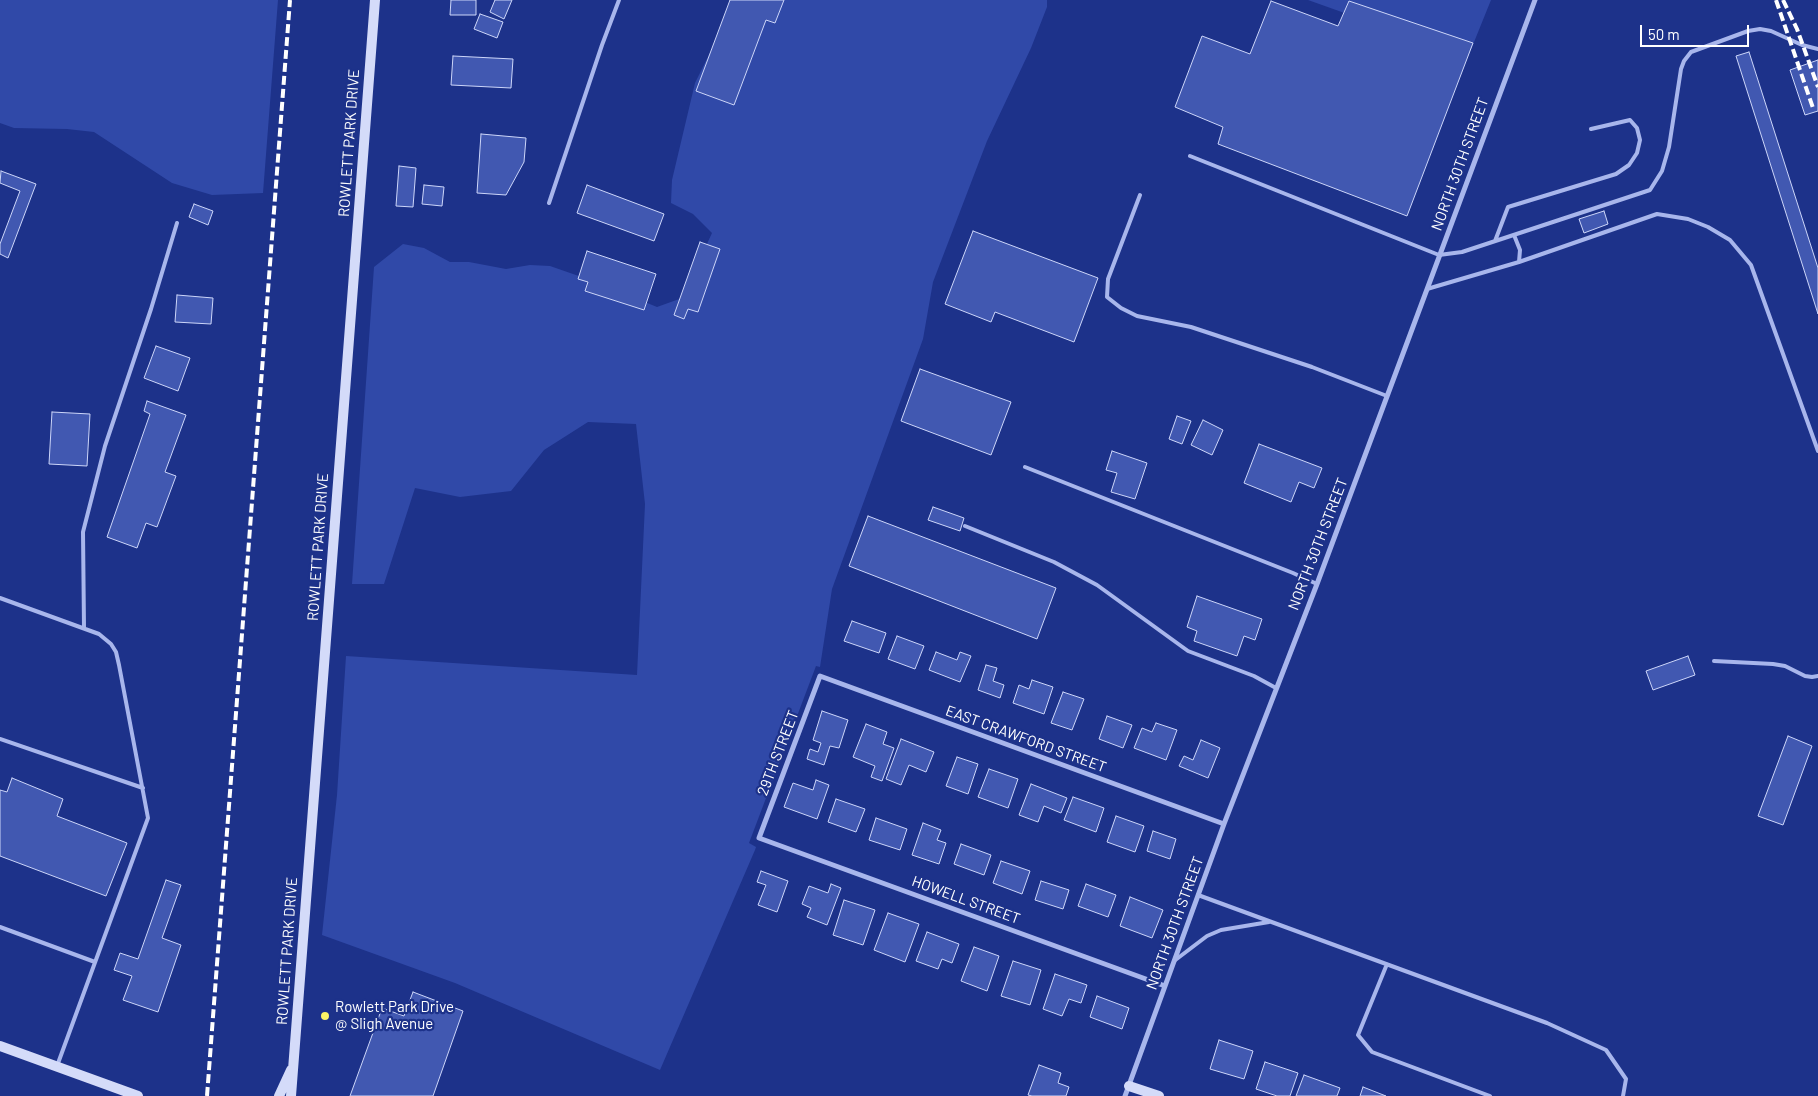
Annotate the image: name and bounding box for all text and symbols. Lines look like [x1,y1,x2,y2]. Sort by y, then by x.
scale bar [1643,15,1752,47]
text: 50 m [1648,25,1680,43]
street label: ROWLETT PARK DRIVE [335,68,363,218]
street label: NORTH 30TH STREET [1428,95,1492,233]
street label: ROWLETT PARK DRIVE [304,472,332,622]
street label: NORTH 30TH STREET [1284,475,1352,613]
street label: EAST CRAWFORD STREET [943,701,1109,777]
street label: 29TH STREET [753,708,803,798]
street label: NORTH 30TH STREET [1143,854,1207,992]
street label: HOWELL STREET [909,872,1023,928]
street label: ROWLETT PARK DRIVE [273,876,301,1026]
place label: Rowlett Park Drive @ Sligh Avenue [335,998,454,1033]
marker: Rowlett Park Drive @ Sligh Avenue [319,1010,331,1022]

